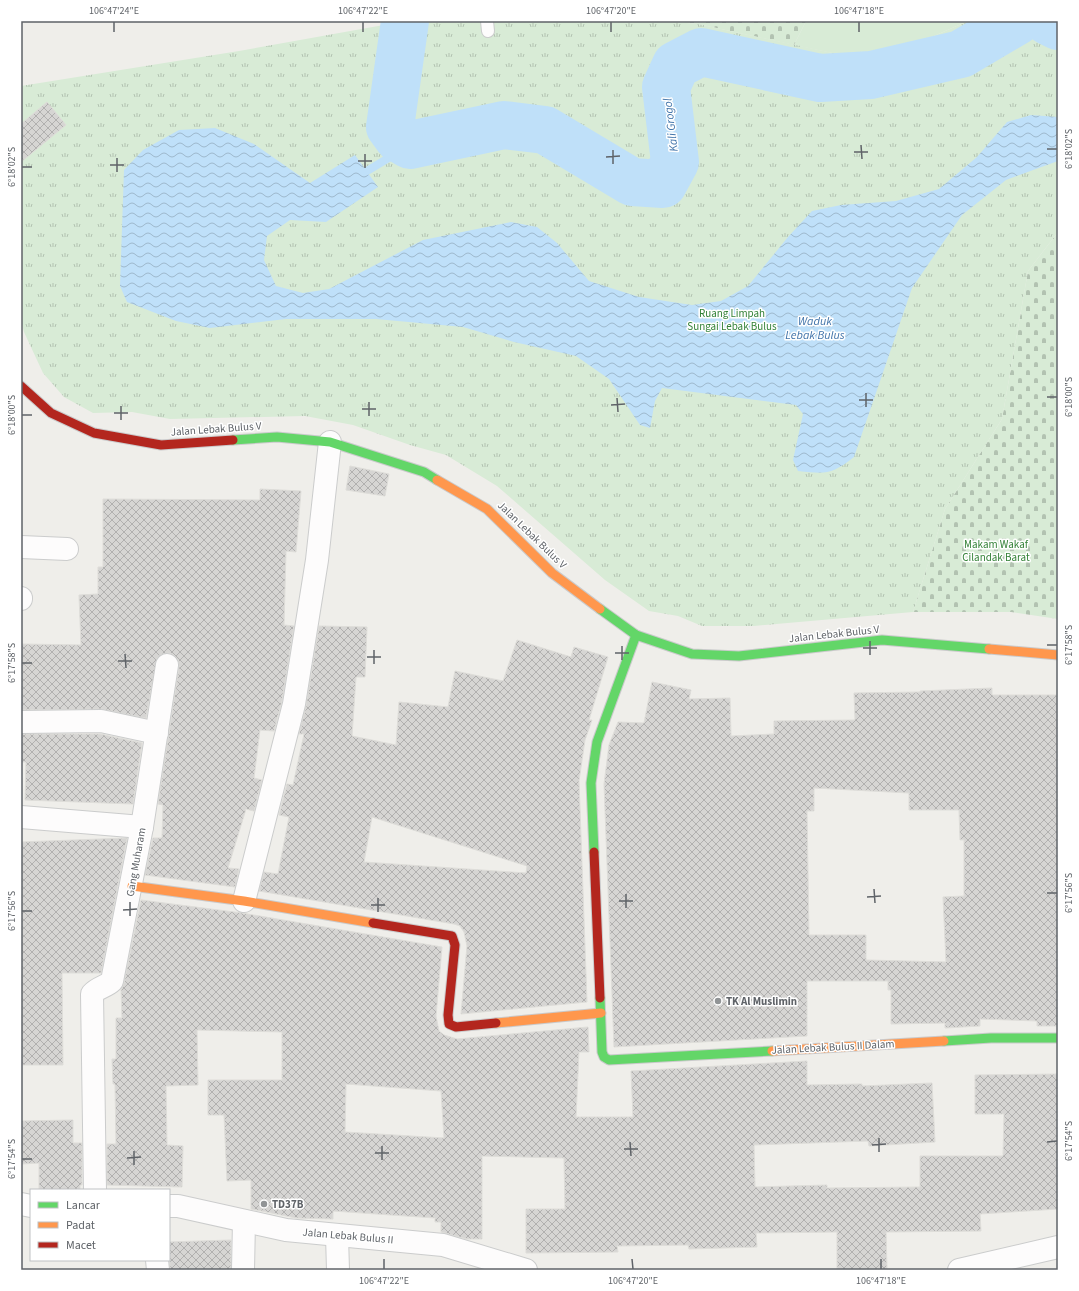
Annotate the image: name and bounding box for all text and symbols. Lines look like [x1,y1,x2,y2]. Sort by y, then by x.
text: 106°47'24"E [89,4,139,18]
text: 106°47'22"E [338,4,388,18]
text: 106°47'20"E [586,4,636,18]
text: 106°47'18"E [834,4,884,18]
water label: Kali Grogol [659,97,683,153]
text: 6°18'02"S [1062,129,1076,169]
text: 6°18'02"S [5,147,19,187]
park label: Ruang Limpah Sungai Lebak Bulus [687,306,777,334]
water label: Waduk Lebak Bulus [785,313,845,344]
text: 6°18'00"S [1062,377,1076,417]
text: 6°18'00"S [5,395,19,435]
street label: Jalan Lebak Bulus V [170,418,262,440]
street label: Jalan Lebak Bulus V [494,498,570,572]
park label: Makam Wakaf Cilandak Barat [962,537,1030,565]
street label: Jalan Lebak Bulus V [788,622,880,646]
text: 6°17'58"S [1062,625,1076,665]
text: 6°17'58"S [5,643,19,683]
street label: Gang Muharam [123,826,149,898]
text: 6°17'56"S [1062,873,1076,913]
text: 6°17'56"S [5,891,19,931]
place label: TK Al Muslimin [726,994,797,1009]
marker: TK Al Muslimin [713,996,723,1006]
street label: Jalan Lebak Bulus II Dalam [771,1036,895,1058]
text: 6°17'54"S [1062,1121,1076,1161]
text: 6°17'54"S [5,1139,19,1179]
legend [30,1189,170,1261]
text: Lancar [66,1197,101,1214]
place label: TD37B [272,1197,304,1212]
marker: TD37B [259,1199,269,1209]
text: Padat [66,1217,95,1234]
street label: Jalan Lebak Bulus II [302,1225,394,1247]
text: Macet [66,1237,96,1254]
text: 106°47'22"E [359,1274,409,1288]
text: 106°47'20"E [608,1274,658,1288]
text: 106°47'18"E [856,1274,906,1288]

